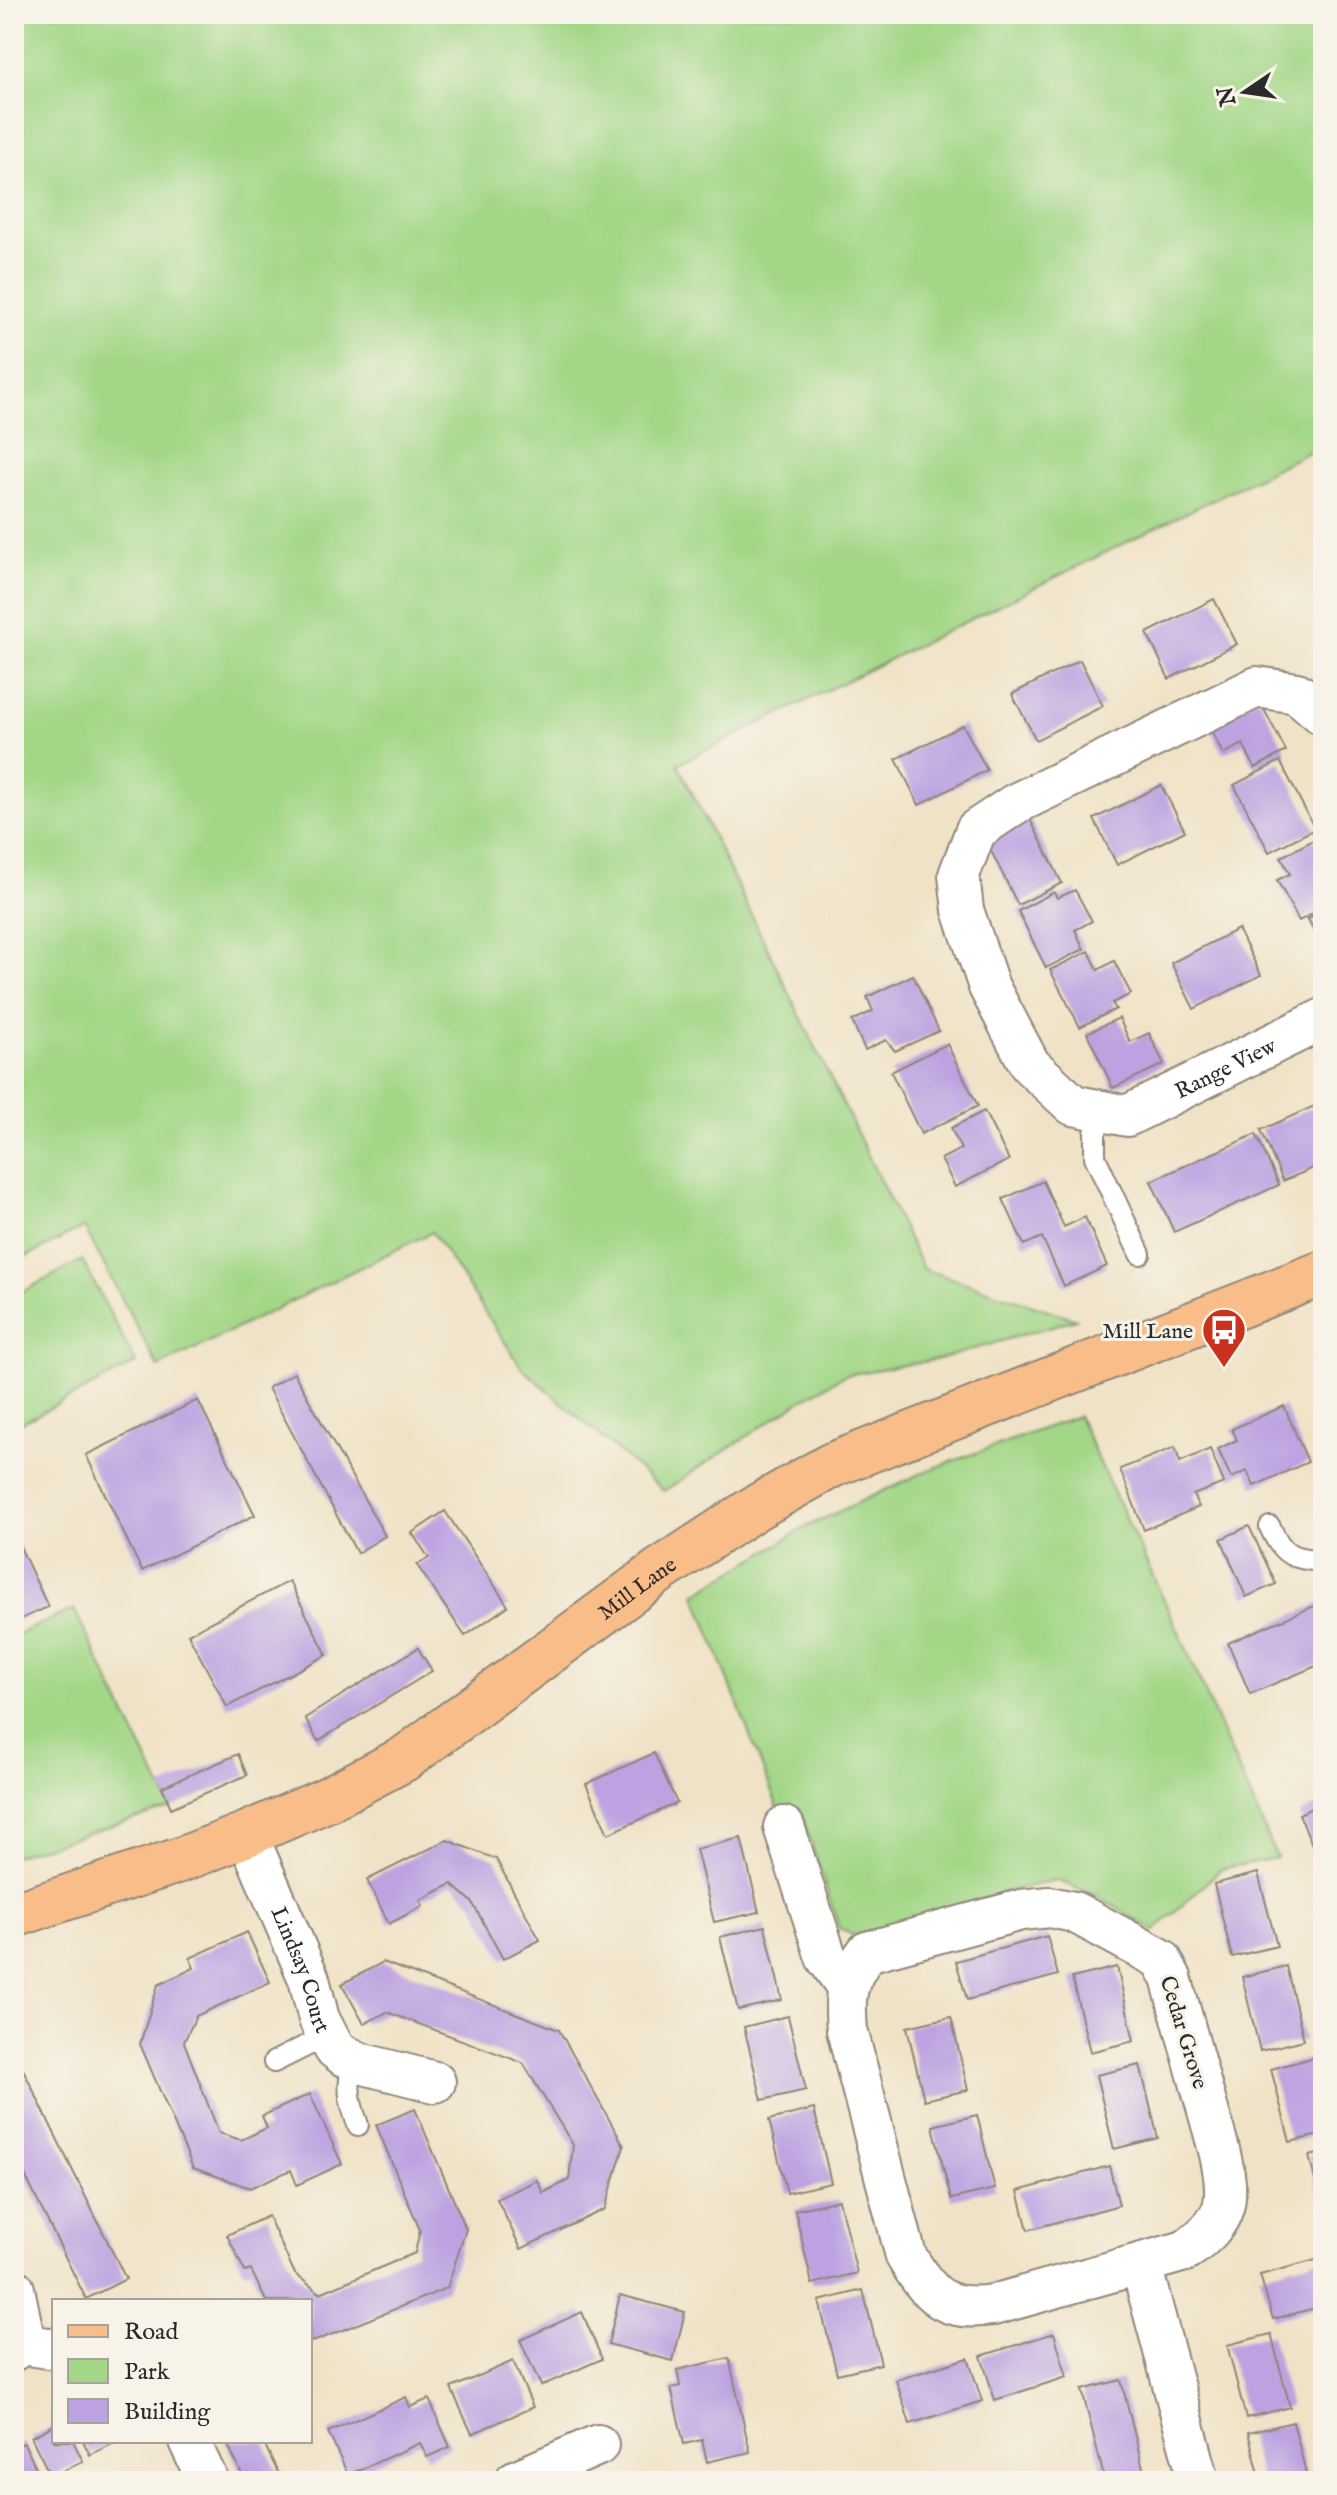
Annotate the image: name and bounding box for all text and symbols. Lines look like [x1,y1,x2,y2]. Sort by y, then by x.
north arrow [1205,52,1285,132]
text: N [1212,84,1243,109]
street label: Range View [1171,1032,1282,1106]
bus stop icon: Mill Lane [1200,1306,1248,1369]
place label: Mill Lane [1103,1318,1193,1346]
street label: Mill Lane [593,1551,682,1627]
street label: Lindsay Court [264,1903,336,2038]
street label: Cedar Grove [1153,1973,1214,2093]
legend [52,2299,312,2443]
text: Road [124,2317,178,2348]
text: Park [124,2357,170,2388]
text: Building [124,2397,211,2428]

